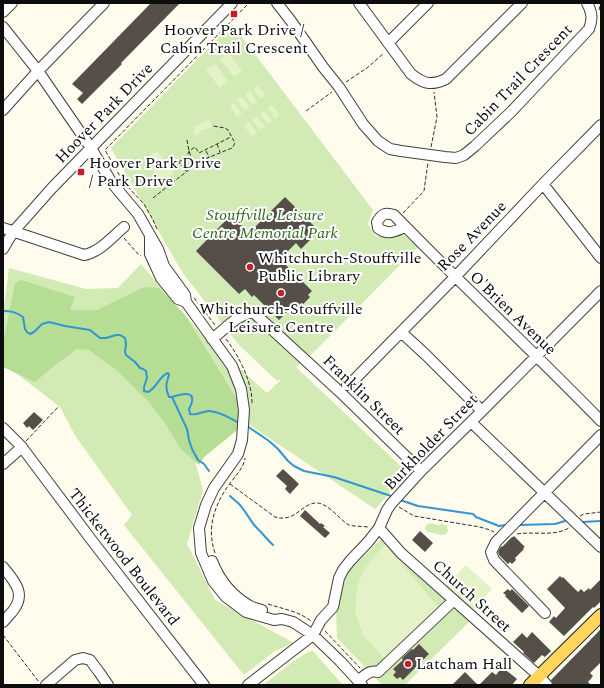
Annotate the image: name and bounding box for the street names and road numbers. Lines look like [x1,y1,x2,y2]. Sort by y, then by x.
street label: Cabin Trail Crescent [458,18,578,142]
street label: Hoover Park Drive [49,57,159,169]
street label: Rose Avenue [432,195,512,277]
street label: O'Brien Avenue [464,265,562,361]
street label: Franklin Street [317,349,411,441]
street label: Burkholder Street [378,388,484,496]
street label: Thicketwood Boulevard [63,483,185,631]
street label: Church Street [427,554,517,638]

